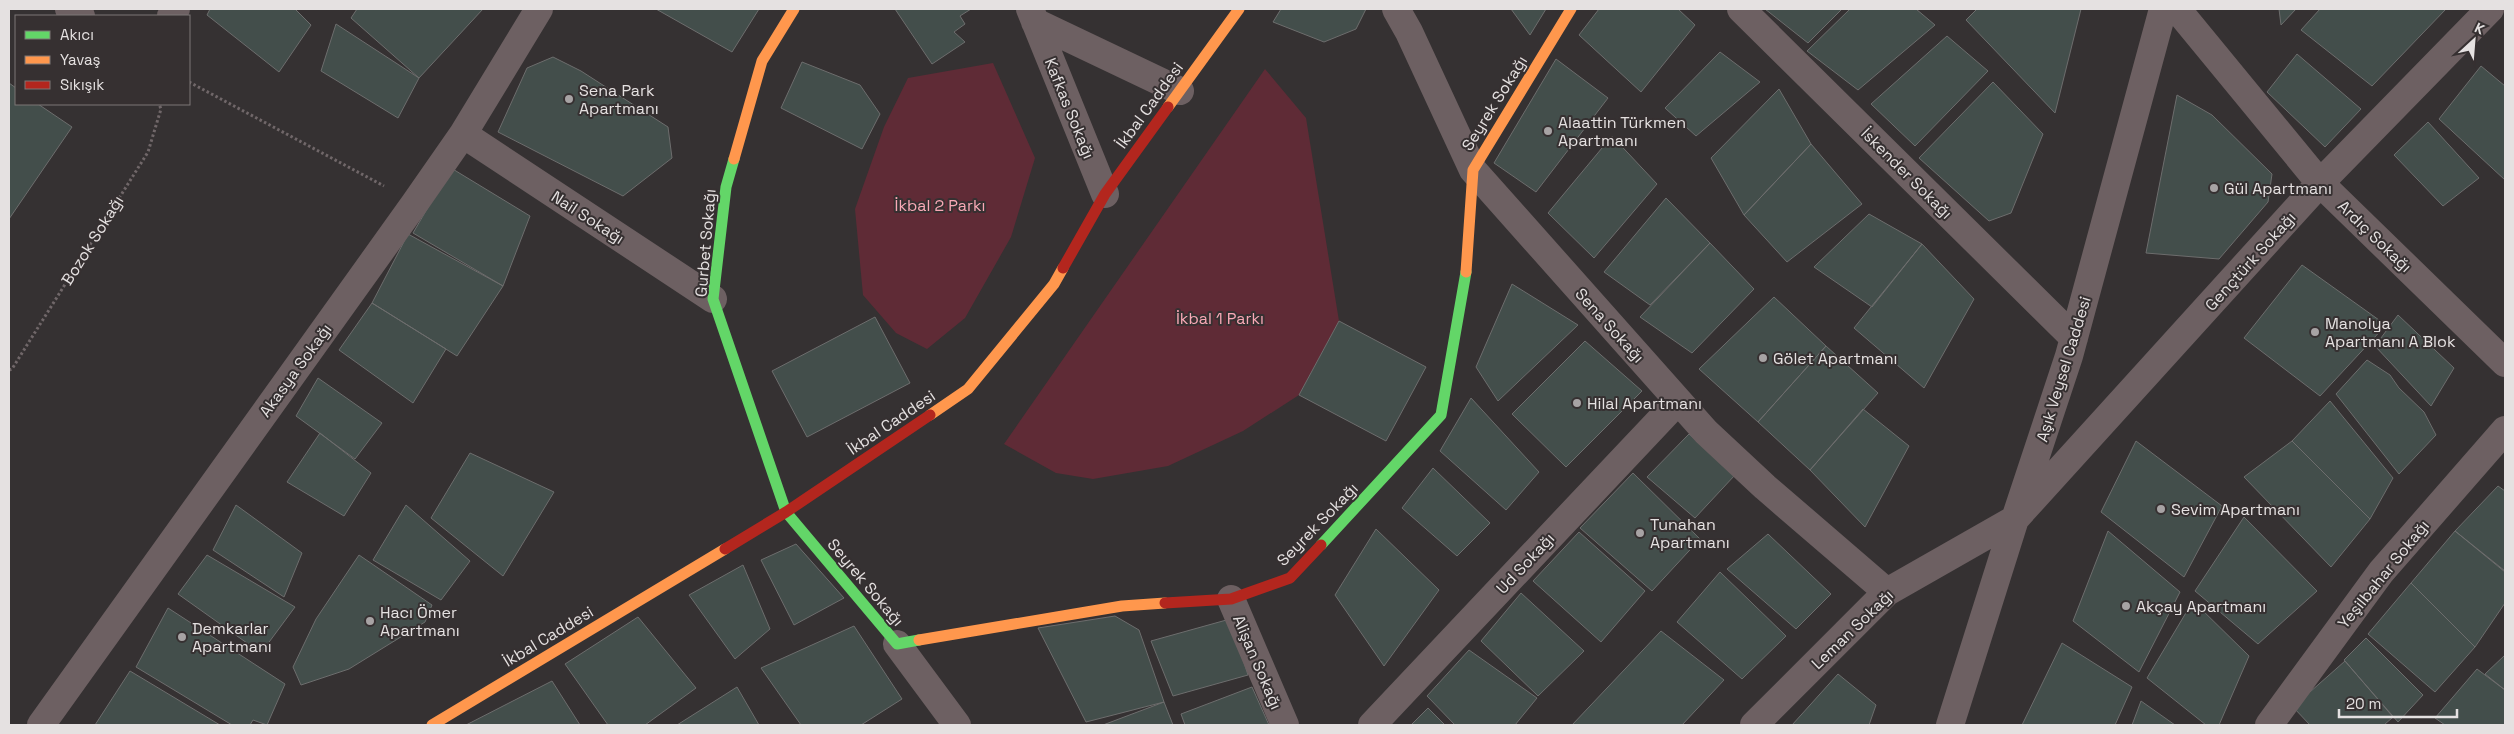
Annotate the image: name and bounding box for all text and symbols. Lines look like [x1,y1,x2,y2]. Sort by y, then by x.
legend [15,15,190,105]
north arrow [2449,15,2499,65]
text: K [2472,18,2488,38]
text: Akıcı [60,25,94,44]
text: Yavaş [60,50,101,69]
street label: Seyrek Sokağı [1457,52,1532,155]
street label: Kafkas Sokağı [1040,55,1099,162]
street label: İkbal Caddesi [1111,58,1188,153]
text: Sıkışık [60,75,104,94]
place label: Sena Park Apartmanı [579,80,659,119]
marker: Sena Park Apartmanı [563,93,575,105]
place label: Alaattin Türkmen Apartmanı [1558,112,1686,151]
street label: İskender Sokağı [1856,123,1957,224]
marker: Alaattin Türkmen Apartmanı [1542,125,1554,137]
place label: Gül Apartmanı [2224,178,2332,199]
marker: Gül Apartmanı [2208,182,2220,194]
street label: Nail Sokağı [547,186,628,249]
street label: Gurbet Sokağı [690,188,721,298]
street label: Bozok Sokağı [56,191,128,289]
park label: İkbal 2 Parkı [894,195,986,216]
street label: Ardıç Sokağı [2333,196,2416,277]
street label: Gençtürk Sokağı [2200,207,2300,315]
street label: Sena Sokağı [1570,283,1649,367]
street label: Aşık Veysel Caddesi [2031,294,2096,444]
park label: İkbal 1 Parkı [1176,308,1264,329]
place label: Manolya Apartmanı A Blok [2325,313,2456,352]
street label: Akasya Sokağı [254,319,336,421]
marker: Manolya Apartmanı A Blok [2309,326,2321,338]
place label: Gölet Apartmanı [1773,348,1897,369]
marker: Gölet Apartmanı [1757,352,1769,364]
street label: İkbal Caddesi [843,385,939,460]
place label: Hilal Apartmanı [1587,393,1702,414]
marker: Hilal Apartmanı [1571,397,1583,409]
street label: Seyrek Sokağı [1272,478,1363,571]
place label: Sevim Apartmanı [2171,499,2300,520]
marker: Sevim Apartmanı [2155,503,2167,515]
place label: Tunahan Apartmanı [1650,514,1730,553]
street label: Yeşilbahar Sokağı [2333,516,2434,633]
marker: Tunahan Apartmanı [1634,527,1646,539]
street label: Ud Sokağı [1492,528,1559,598]
street label: Seyrek Sokağı [823,534,908,631]
street label: Leman Sokağı [1807,585,1898,674]
place label: Akçay Apartmanı [2136,596,2266,617]
marker: Akçay Apartmanı [2120,600,2132,612]
street label: İkbal Caddesi [499,601,597,672]
place label: Hacı Ömer Apartmanı [380,602,460,641]
street label: Alişan Sokağı [1228,612,1287,713]
marker: Hacı Ömer Apartmanı [364,615,376,627]
place label: Demkarlar Apartmanı [192,618,272,657]
marker: Demkarlar Apartmanı [176,631,188,643]
scale bar [2339,686,2456,718]
text: 20 m [2346,694,2381,713]

